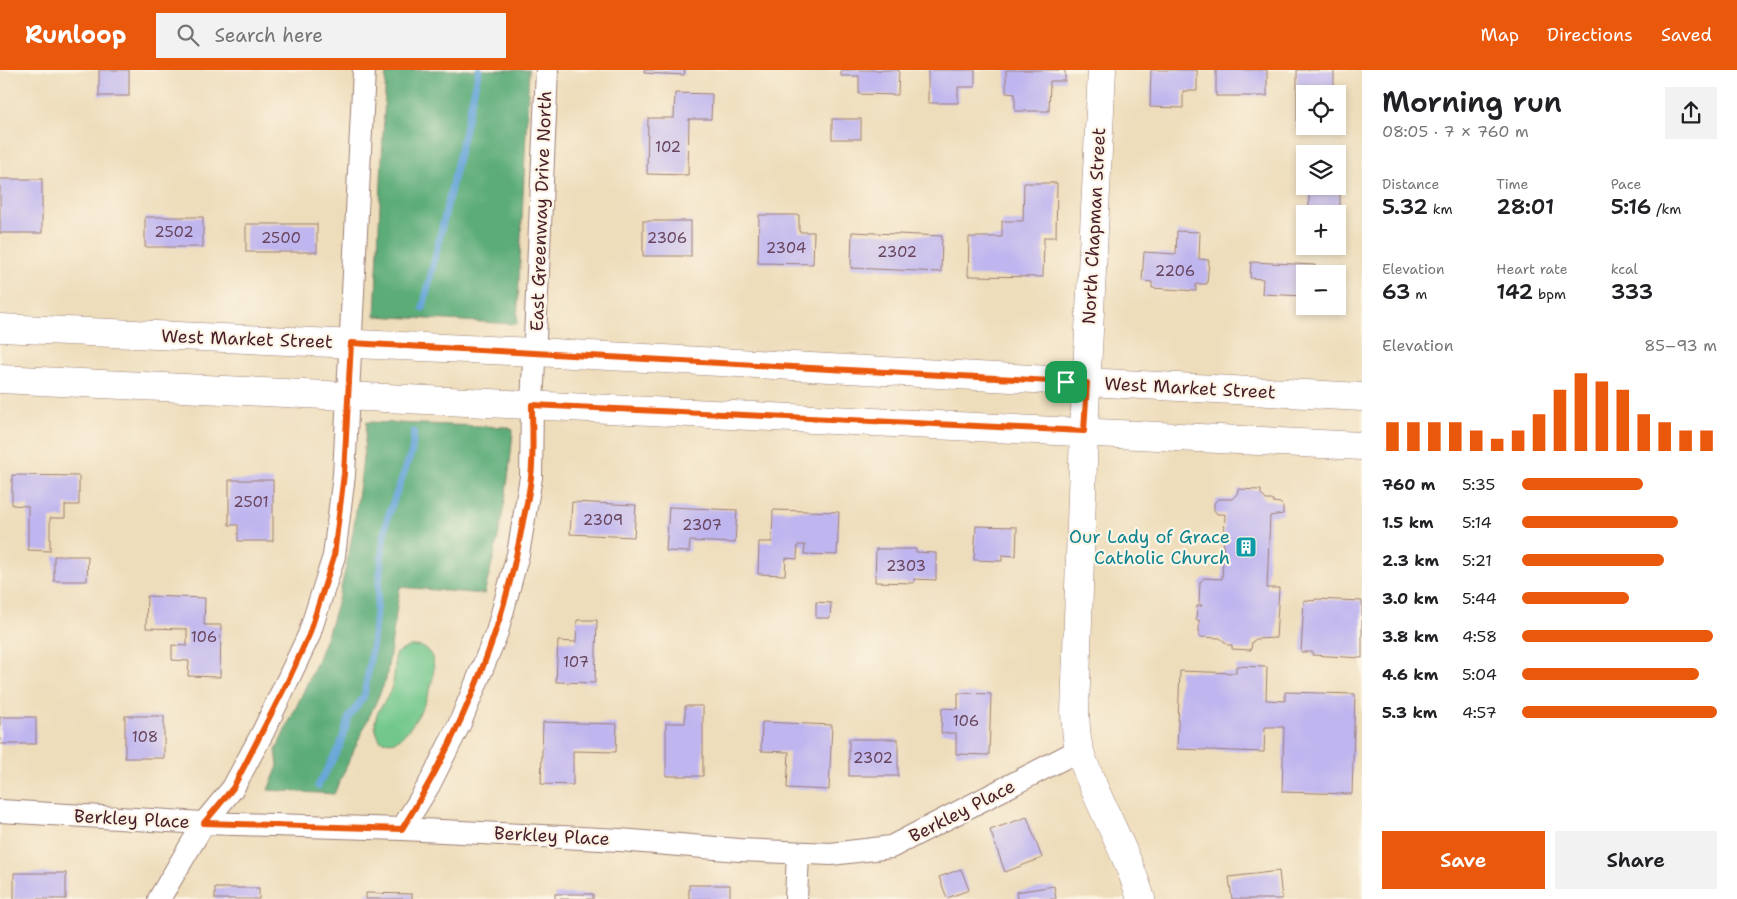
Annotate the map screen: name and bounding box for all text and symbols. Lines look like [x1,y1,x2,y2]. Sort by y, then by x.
search box [156,13,506,58]
text: Runloop [25,19,126,51]
icon: search [174,21,202,49]
text: Search here [214,23,323,48]
text: Map [1481,23,1519,47]
text: Directions [1547,23,1633,47]
text: Saved [1661,23,1712,47]
text: Morning run [1382,83,1562,121]
map controls [1296,85,1346,315]
button: locate [1296,85,1346,135]
button: share [1665,87,1717,139]
street label: East Greenway Drive North [525,90,557,332]
text: 08:05 · 7 × 760 m [1382,121,1529,142]
street label: North Chapman Street [1077,127,1111,325]
house number: 102 [655,137,681,157]
button: layers [1296,145,1346,195]
text: Distance [1382,175,1439,193]
text: Time [1496,175,1528,193]
text: Pace [1611,175,1641,193]
text: 5.32 [1382,193,1428,221]
text: 28:01 [1496,193,1554,221]
text: 5:16 [1611,193,1652,221]
text: km [1428,200,1453,218]
text: /km [1652,200,1681,218]
button: + [1296,205,1346,255]
house number: 2502 [154,222,194,242]
house number: 2500 [261,228,301,248]
house number: 2306 [647,228,687,248]
house number: 2304 [766,238,806,258]
house number: 2302 [877,242,917,262]
text: Elevation [1382,260,1445,278]
text: Heart rate [1496,260,1568,278]
text: kcal [1611,260,1638,278]
house number: 2206 [1155,261,1195,281]
button: − [1296,265,1346,315]
text: 63 [1382,278,1411,306]
text: 142 [1496,278,1533,306]
text: 333 [1611,278,1653,306]
text: m [1411,285,1427,303]
text: bpm [1533,285,1566,303]
street label: West Market Street [161,324,333,354]
text: Elevation [1382,335,1454,356]
text: 85–93 m [1644,335,1717,356]
pin [1045,361,1087,403]
icon: arrive [1052,368,1080,396]
street label: West Market Street [1104,372,1277,404]
text: 760 m [1382,474,1435,495]
text: 5:35 [1462,474,1495,495]
house number: 2501 [233,492,269,512]
house number: 2309 [583,510,623,530]
text: 1.5 km [1382,512,1434,533]
text: 5:14 [1462,512,1492,533]
house number: 2307 [682,515,722,535]
place label: Our Lady of Grace Catholic Church [1069,525,1230,570]
building icon: Our Lady of Grace Catholic Church [1234,535,1258,559]
text: 2.3 km [1382,550,1439,571]
text: 5:21 [1462,550,1492,571]
house number: 2303 [886,556,926,576]
text: 3.0 km [1382,588,1438,609]
text: 5:44 [1462,588,1497,609]
text: 3.8 km [1382,626,1439,647]
text: 4:58 [1462,626,1497,647]
house number: 106 [191,627,217,647]
house number: 107 [563,652,589,672]
text: 4.6 km [1382,664,1438,685]
text: 5:04 [1462,664,1497,685]
text: 5.3 km [1382,702,1437,723]
text: 4:57 [1462,702,1497,723]
house number: 106 [953,711,979,731]
house number: 108 [132,727,158,747]
house number: 2302 [853,748,893,768]
street label: Berkley Place [905,774,1019,848]
street label: Berkley Place [74,804,190,834]
street label: Berkley Place [494,821,610,851]
button: Save [1382,831,1545,889]
button: Share [1555,831,1717,889]

